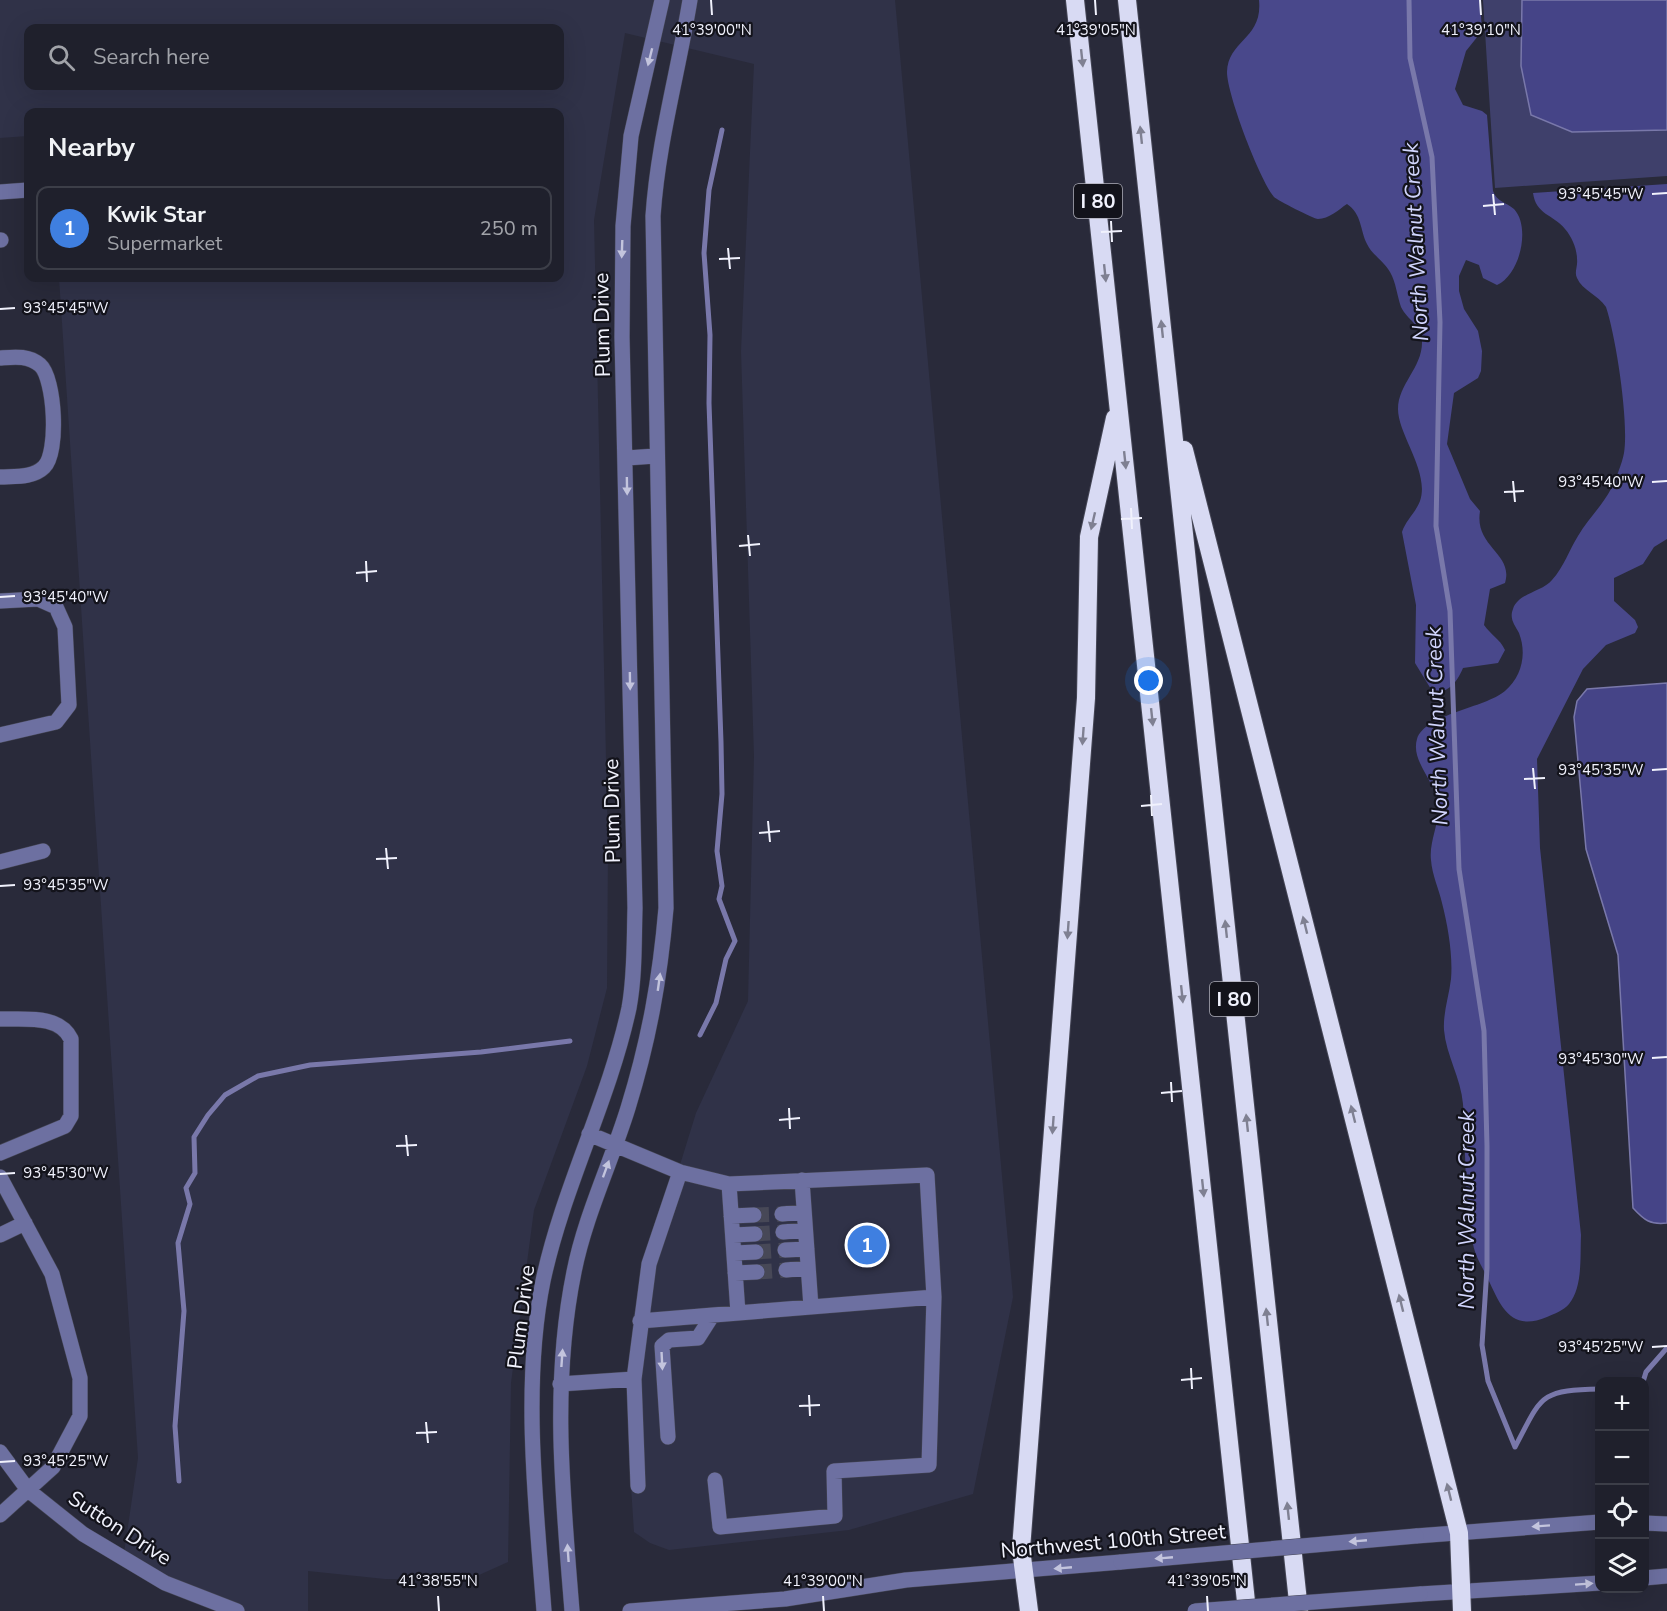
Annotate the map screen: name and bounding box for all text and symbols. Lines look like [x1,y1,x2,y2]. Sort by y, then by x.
text: 41°39'00"N [672,20,752,40]
text: 41°39'05"N [1056,20,1136,40]
text: 41°39'10"N [1441,20,1521,40]
search box [24,24,564,90]
icon: search [45,41,78,74]
text: Search here [93,42,210,72]
one-way arrow [645,48,654,66]
one-way arrow [1077,49,1086,68]
one-way arrow [1137,126,1146,145]
text: Nearby [48,130,135,165]
water label: North Walnut Creek [1396,141,1436,342]
road number: I 80 [1074,184,1122,218]
text: 93°45'45"W [1558,184,1644,204]
text: Kwik Star [107,200,206,230]
text: 1 [64,215,76,242]
text: 250 m [480,215,538,242]
text: Supermarket [107,230,222,257]
one-way arrow [617,240,627,259]
one-way arrow [1100,263,1110,282]
street label: Plum Drive [587,273,617,377]
text: 93°45'45"W [23,298,109,318]
one-way arrow [1157,320,1167,339]
one-way arrow [1120,451,1130,470]
text: 93°45'40"W [1558,472,1644,492]
one-way arrow [622,477,632,496]
one-way arrow [1087,511,1097,530]
text: 93°45'40"W [23,587,109,607]
water label: North Walnut Creek [1419,625,1455,826]
your location [1134,666,1163,695]
one-way arrow [625,672,635,691]
one-way arrow [1148,707,1157,726]
one-way arrow [1078,727,1088,746]
street label: Plum Drive [597,759,627,863]
text: 93°45'35"W [1558,760,1644,780]
text: 93°45'35"W [23,875,109,895]
one-way arrow [1299,916,1309,935]
one-way arrow [1221,920,1231,939]
one-way arrow [1063,921,1073,940]
one-way arrow [654,972,663,991]
road number: I 80 [1210,982,1258,1016]
one-way arrow [1177,985,1187,1004]
text: 93°45'30"W [1558,1049,1644,1069]
one-way arrow [1347,1105,1357,1124]
water label: North Walnut Creek [1452,1109,1482,1310]
one-way arrow [1242,1114,1252,1133]
one-way arrow [1048,1115,1058,1134]
one-way arrow [602,1160,612,1178]
text: 93°45'30"W [23,1163,109,1183]
one-way arrow [1198,1179,1207,1198]
pin: 1 [848,1222,886,1268]
street label: Plum Drive [501,1263,541,1371]
one-way arrow [1395,1294,1405,1313]
one-way arrow [1263,1308,1272,1327]
text: 93°45'25"W [1558,1337,1644,1357]
one-way arrow [557,1348,566,1367]
one-way arrow [657,1352,666,1371]
map controls [1595,1377,1649,1593]
button: + [1595,1377,1649,1431]
button: − [1595,1431,1649,1485]
text: 93°45'25"W [23,1451,109,1471]
one-way arrow [1443,1483,1453,1502]
street label: Sutton Drive [63,1484,177,1572]
button: locate [1595,1485,1649,1539]
one-way arrow [1283,1502,1293,1521]
street label: Northwest 100th Street [999,1517,1227,1565]
one-way arrow [1532,1522,1551,1531]
one-way arrow [1348,1536,1367,1546]
button: layers [1595,1539,1649,1593]
one-way arrow [563,1543,572,1562]
one-way arrow [1154,1553,1173,1563]
one-way arrow [1053,1563,1072,1573]
text: 41°38'55"N [398,1571,478,1591]
text: 41°39'00"N [783,1571,863,1591]
text: 41°39'05"N [1167,1571,1247,1591]
one-way arrow [1574,1579,1593,1588]

